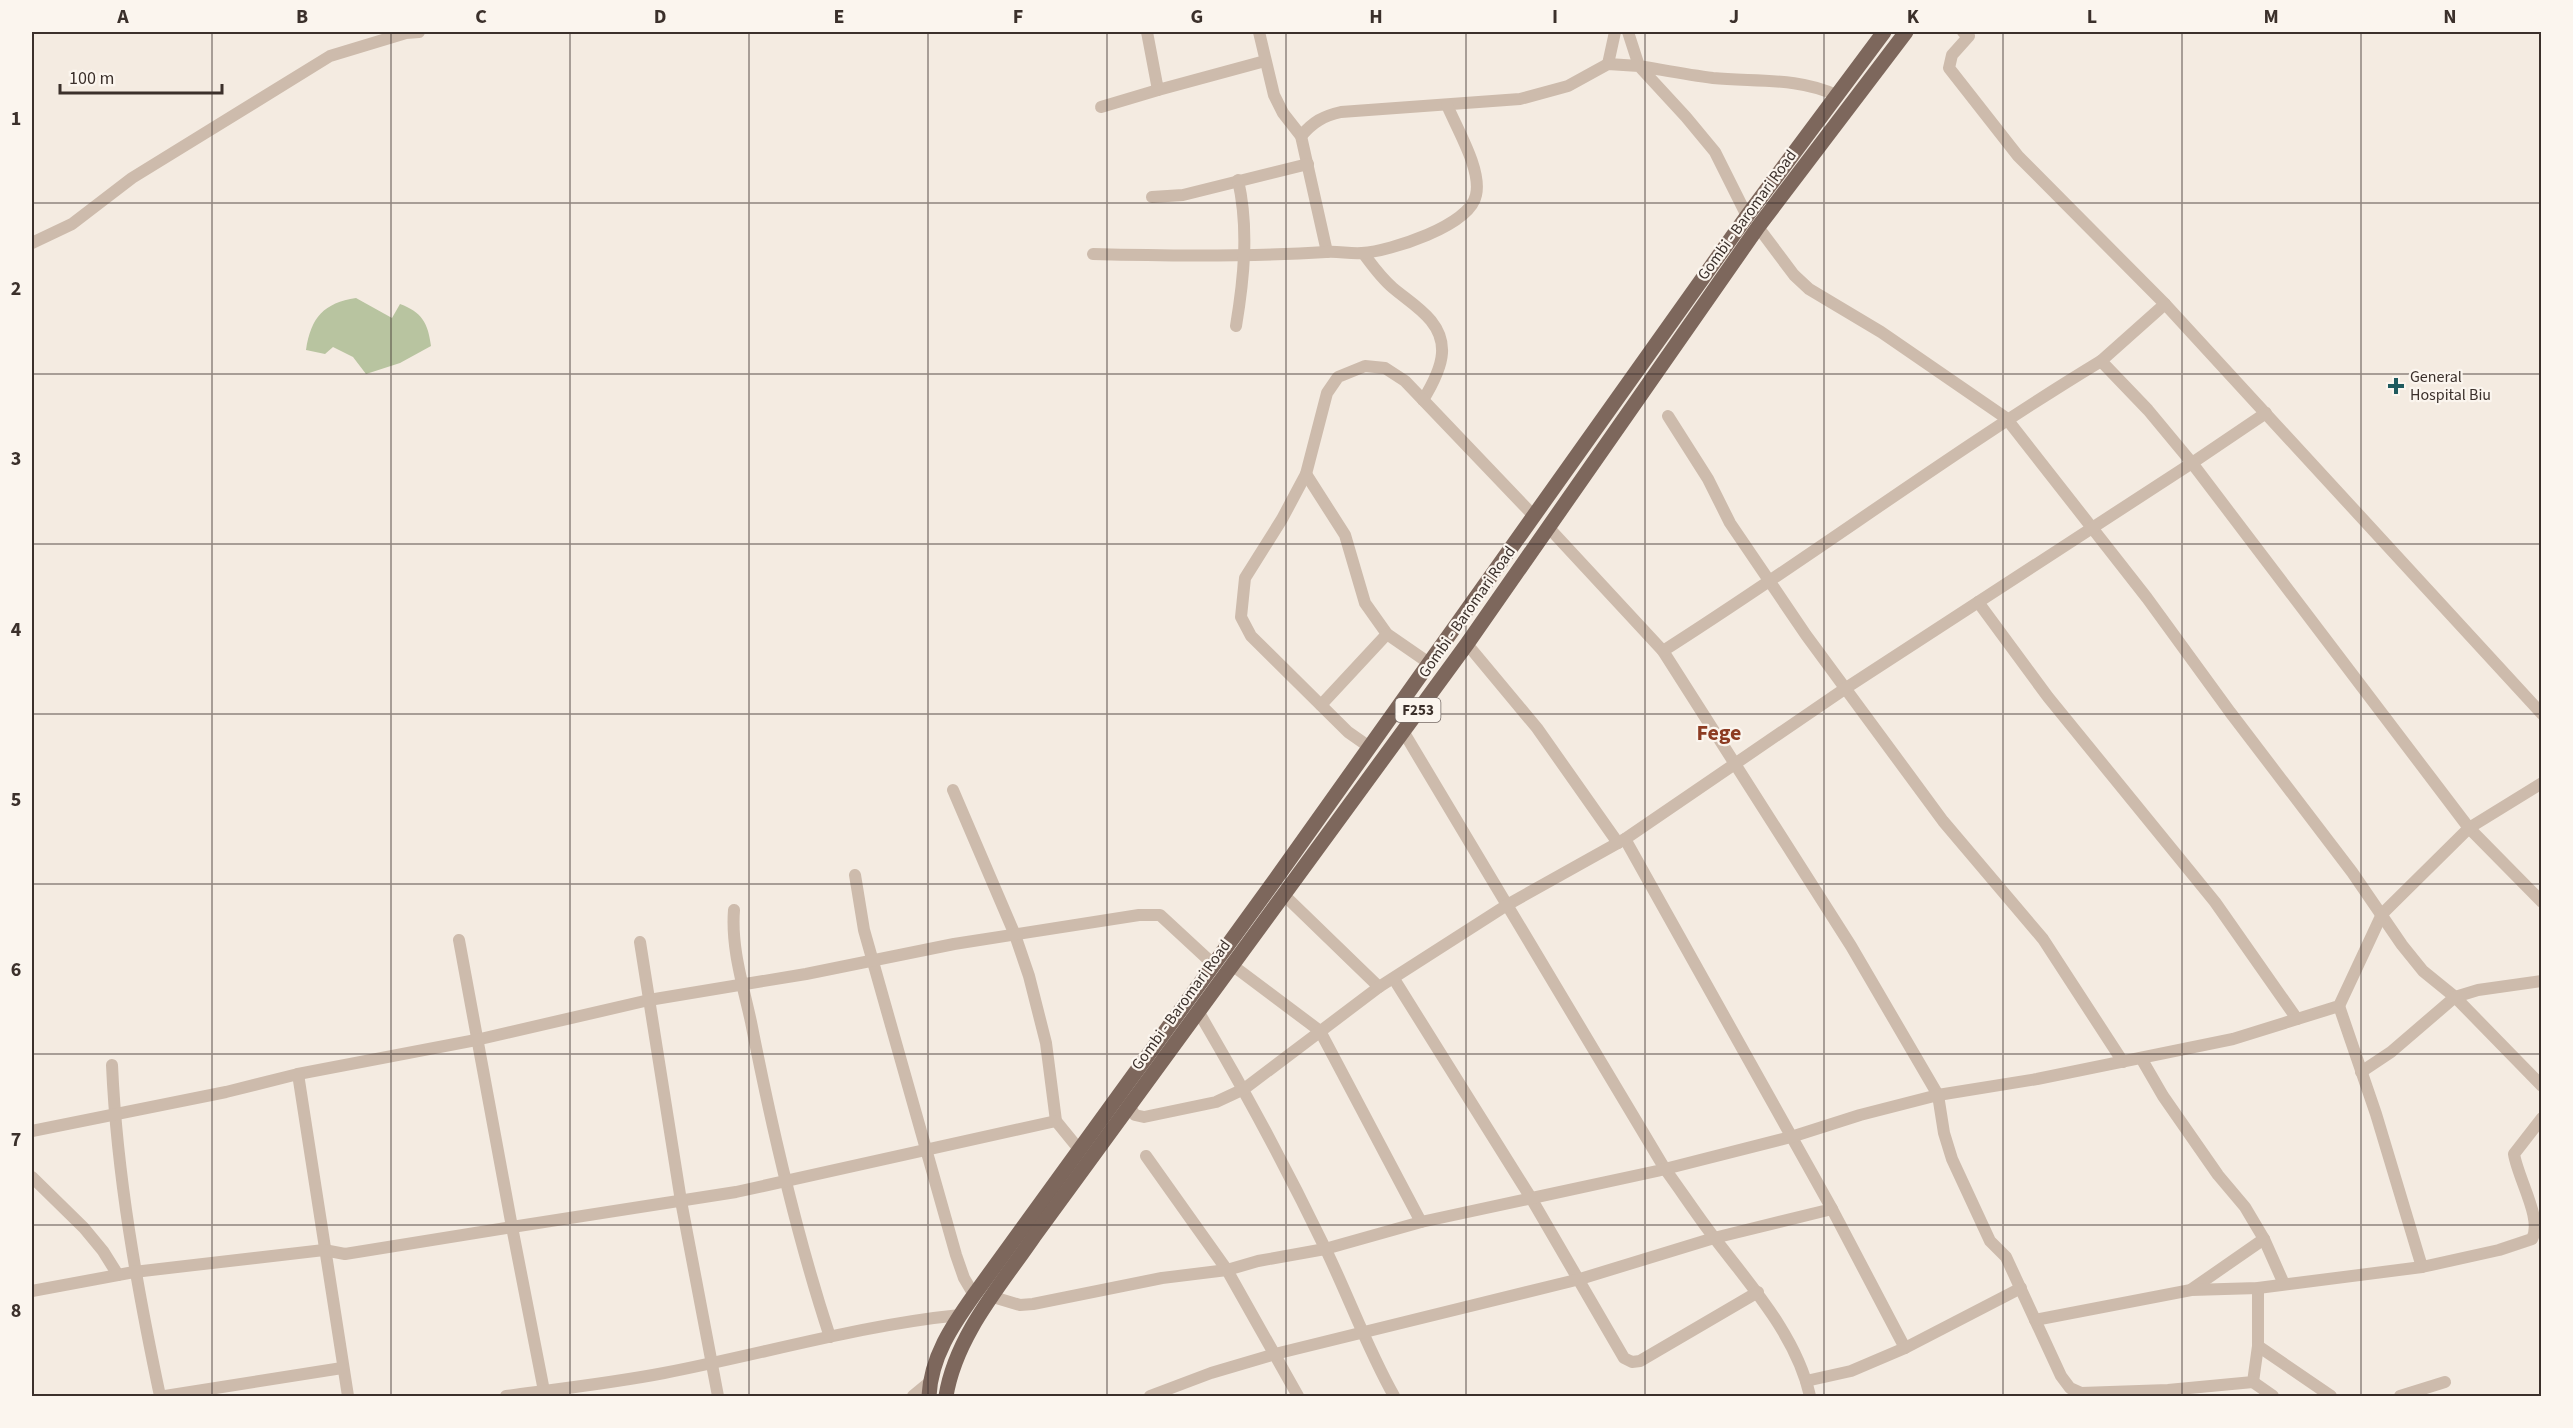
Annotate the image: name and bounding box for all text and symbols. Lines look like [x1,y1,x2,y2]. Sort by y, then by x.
text: A [116,3,129,31]
text: B [296,3,308,31]
text: C [475,3,487,31]
text: D [654,3,666,31]
text: E [834,3,844,31]
text: F [1013,3,1023,31]
text: G [1191,3,1203,31]
text: H [1369,3,1383,31]
text: I [1552,3,1558,31]
text: J [1729,3,1739,31]
text: K [1907,3,1920,31]
text: L [2087,3,2097,31]
text: M [2263,3,2279,31]
text: N [2443,3,2457,31]
scale bar [60,57,222,95]
text: 100 m [69,66,114,91]
text: 1 [11,105,21,133]
street label: Gombi - Baromari Road [1692,145,1802,285]
text: 2 [11,275,21,303]
place label: General Hospital Biu [2410,366,2491,406]
marker: General Hospital Biu [2387,377,2405,395]
text: 3 [11,445,21,473]
street label: Gombi - Baromari Road [1413,542,1521,682]
text: 4 [11,616,22,644]
road number: F253 [1396,698,1440,722]
district label: Fege [1696,717,1742,749]
text: 5 [11,786,21,814]
street label: Gombi - Baromari Road [1126,935,1236,1075]
text: 6 [11,956,21,984]
text: 7 [11,1126,21,1154]
text: 8 [11,1297,21,1325]

